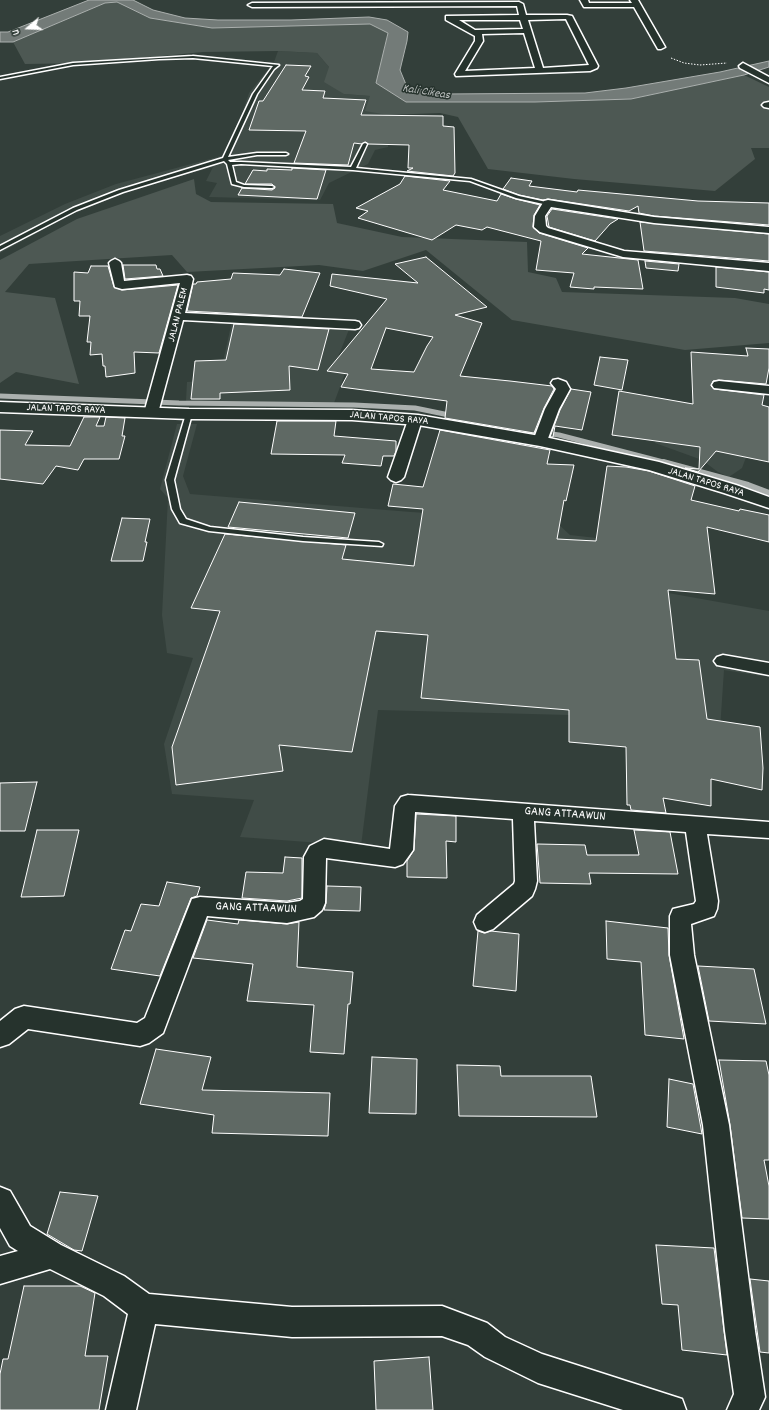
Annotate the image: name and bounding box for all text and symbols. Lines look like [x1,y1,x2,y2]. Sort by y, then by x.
north arrow [8,8,48,48]
text: U [8,27,25,37]
water label: Kali Cikeas [401,82,451,104]
street label: JALAN PALEM [166,287,192,343]
street label: JALAN TAPOS RAYA [26,402,106,418]
street label: JALAN TAPOS RAYA [349,409,429,429]
street label: JALAN TAPOS RAYA [666,465,746,501]
street label: GANG ATTAAWUN [524,804,606,826]
street label: GANG ATTAAWUN [215,900,297,918]

